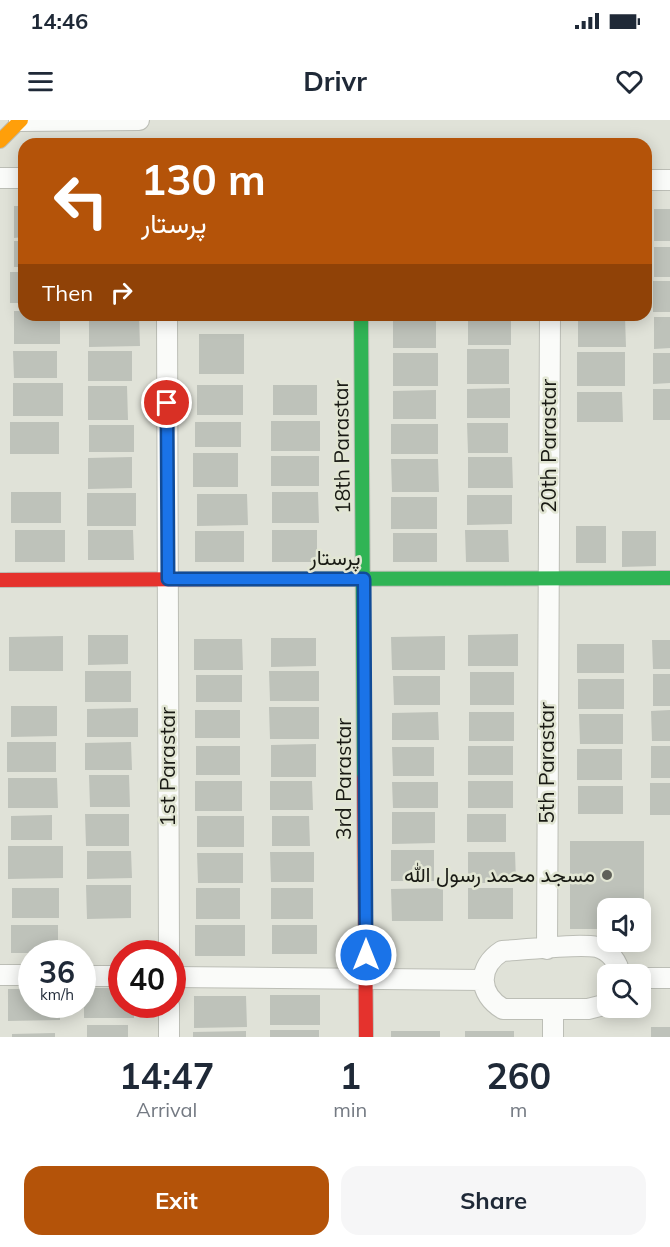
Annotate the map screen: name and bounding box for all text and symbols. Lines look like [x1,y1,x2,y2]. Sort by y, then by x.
text: 14:46 [30,7,88,35]
text: Drivr [303,64,367,98]
icon: menu [24,65,57,98]
icon: heart [613,65,646,98]
text: 130 m [141,153,266,206]
icon: left [42,162,120,240]
text: پرستار [141,206,207,240]
icon: right [105,276,138,309]
text: Then [42,279,93,307]
pin [141,377,192,428]
street label: 18th Parastar [327,379,355,514]
street label: 20th Parastar [535,379,561,513]
icon: arrive [150,386,183,419]
street label: پرستار [308,544,361,572]
street label: 5th Parastar [533,702,559,824]
street label: 1st Parastar [154,707,180,827]
street label: 3rd Parastar [330,718,356,840]
place label: مسجد محمد رسول الله [404,861,595,888]
marker: مسجد محمد رسول الله [600,868,614,882]
map controls [597,898,651,1018]
button: sound [597,898,651,952]
position arrow [334,923,398,987]
speed limit sign: 40 [108,940,186,1018]
text: 36 [39,953,75,991]
button: search [597,964,651,1018]
text: km/h [40,985,74,1004]
text: 14:47 [119,1053,214,1098]
text: 1 [339,1053,361,1098]
text: 260 [486,1053,551,1098]
text: Arrival [136,1097,197,1122]
text: min [333,1097,367,1122]
text: m [510,1097,527,1122]
button: Exit [24,1166,329,1235]
button: Share [341,1166,646,1235]

